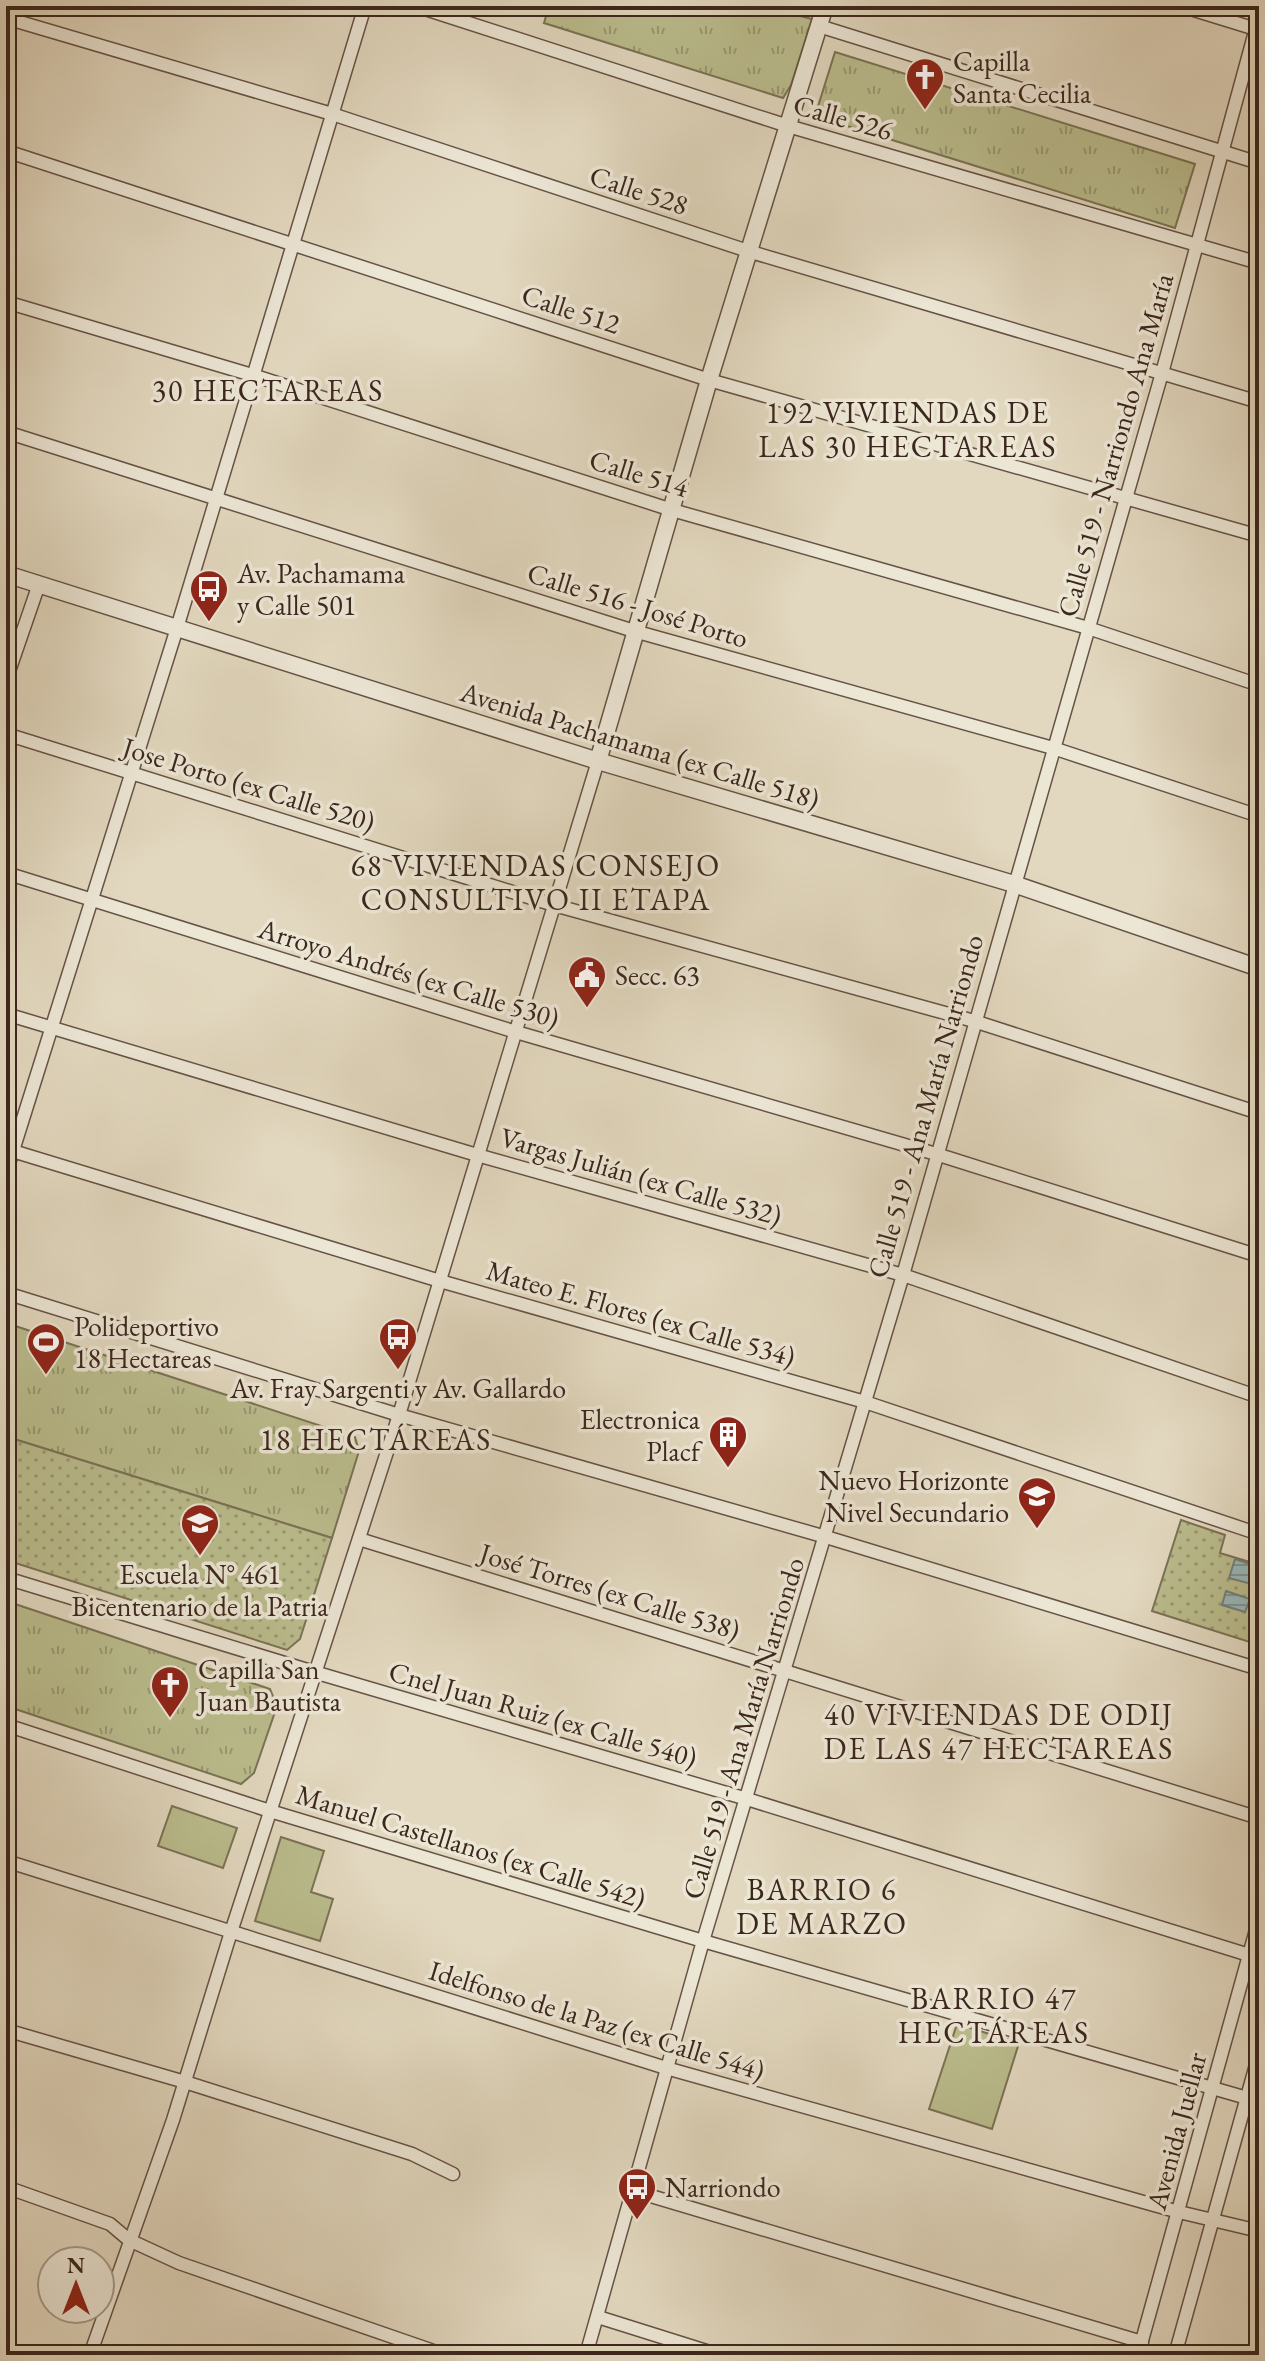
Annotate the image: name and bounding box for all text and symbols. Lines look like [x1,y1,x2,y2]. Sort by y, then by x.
place label: Capilla Santa Cecilia [953,43,1092,111]
church icon: Capilla Santa Cecilia [904,56,946,111]
street label: Calle 526 [789,86,897,148]
street label: Calle 528 [585,157,693,223]
street label: Calle 519 - Narriondo Ana María [1049,268,1182,621]
street label: Calle 512 [517,276,625,342]
district label: 30 HECTAREAS [152,371,384,410]
district label: 192 VIVIENDAS DE LAS 30 HECTAREAS [759,393,1057,466]
street label: Calle 514 [585,441,693,505]
street label: Calle 516 - José Porto [523,554,753,656]
place label: Av. Pachamama y Calle 501 [236,555,406,623]
bus stop icon: Av. Pachamama y Calle 501 [188,568,230,623]
street label: Avenida Pachamama (ex Calle 518) [455,673,824,817]
street label: Jose Porto (ex Calle 520) [117,728,379,839]
district label: 68 VIVIENDAS CONSEJO CONSULTIVO II ETAPA [351,846,721,919]
street label: Arroyo Andrés (ex Calle 530) [253,910,564,1036]
street label: Calle 519 - Ana María Narriondo [859,930,991,1282]
public building icon: Secc. 63 [566,954,608,1009]
place label: Secc. 63 [615,957,700,993]
street label: Vargas Julián (ex Calle 532) [496,1119,786,1233]
street label: Mateo E. Flores (ex Calle 534) [482,1252,800,1374]
place label: Polideportivo 18 Hectareas [74,1308,219,1376]
bus stop icon: Av. Fray Sargenti y Av. Gallardo [377,1316,419,1371]
sports icon: Polideportivo 18 Hectareas [25,1321,67,1376]
place label: Av. Fray Sargenti y Av. Gallardo [229,1370,566,1406]
place label: Electronica Placf [580,1401,703,1469]
building icon: Electronica Placf [707,1414,749,1469]
district label: 18 HECTÁREAS [260,1420,492,1459]
place label: Nuevo Horizonte Nivel Secundario [818,1462,1009,1530]
school or university icon: Nuevo Horizonte Nivel Secundario [1016,1475,1058,1530]
school or university icon: Escuela N° 461 Bicentenario de la Patria [179,1502,221,1557]
street label: José Torres (ex Calle 538) [474,1534,744,1648]
street label: Calle 519 - Ana María Narriondo [674,1553,812,1903]
place label: Escuela N° 461 Bicentenario de la Patria [72,1556,329,1624]
place label: Capilla San Juan Bautista [196,1651,342,1719]
street label: Cnel Juan Ruiz (ex Calle 540) [385,1653,701,1775]
church icon: Capilla San Juan Bautista [149,1664,191,1719]
district label: 40 VIVIENDAS DE ODIJ DE LAS 47 HECTAREAS [824,1695,1174,1768]
street label: Manuel Castellanos (ex Calle 542) [292,1776,650,1916]
district label: BARRIO 6 DE MARZO [736,1870,908,1943]
street label: Idelfonso de la Paz (ex Calle 544) [425,1952,769,2088]
district label: BARRIO 47 HECTÁREAS [898,1979,1090,2052]
street label: Avenida Juellar [1137,2048,1214,2215]
bus stop icon: Narriondo [616,2166,658,2221]
place label: Narriondo [665,2169,781,2205]
north arrow [36,2245,116,2325]
text: N [67,2251,85,2280]

